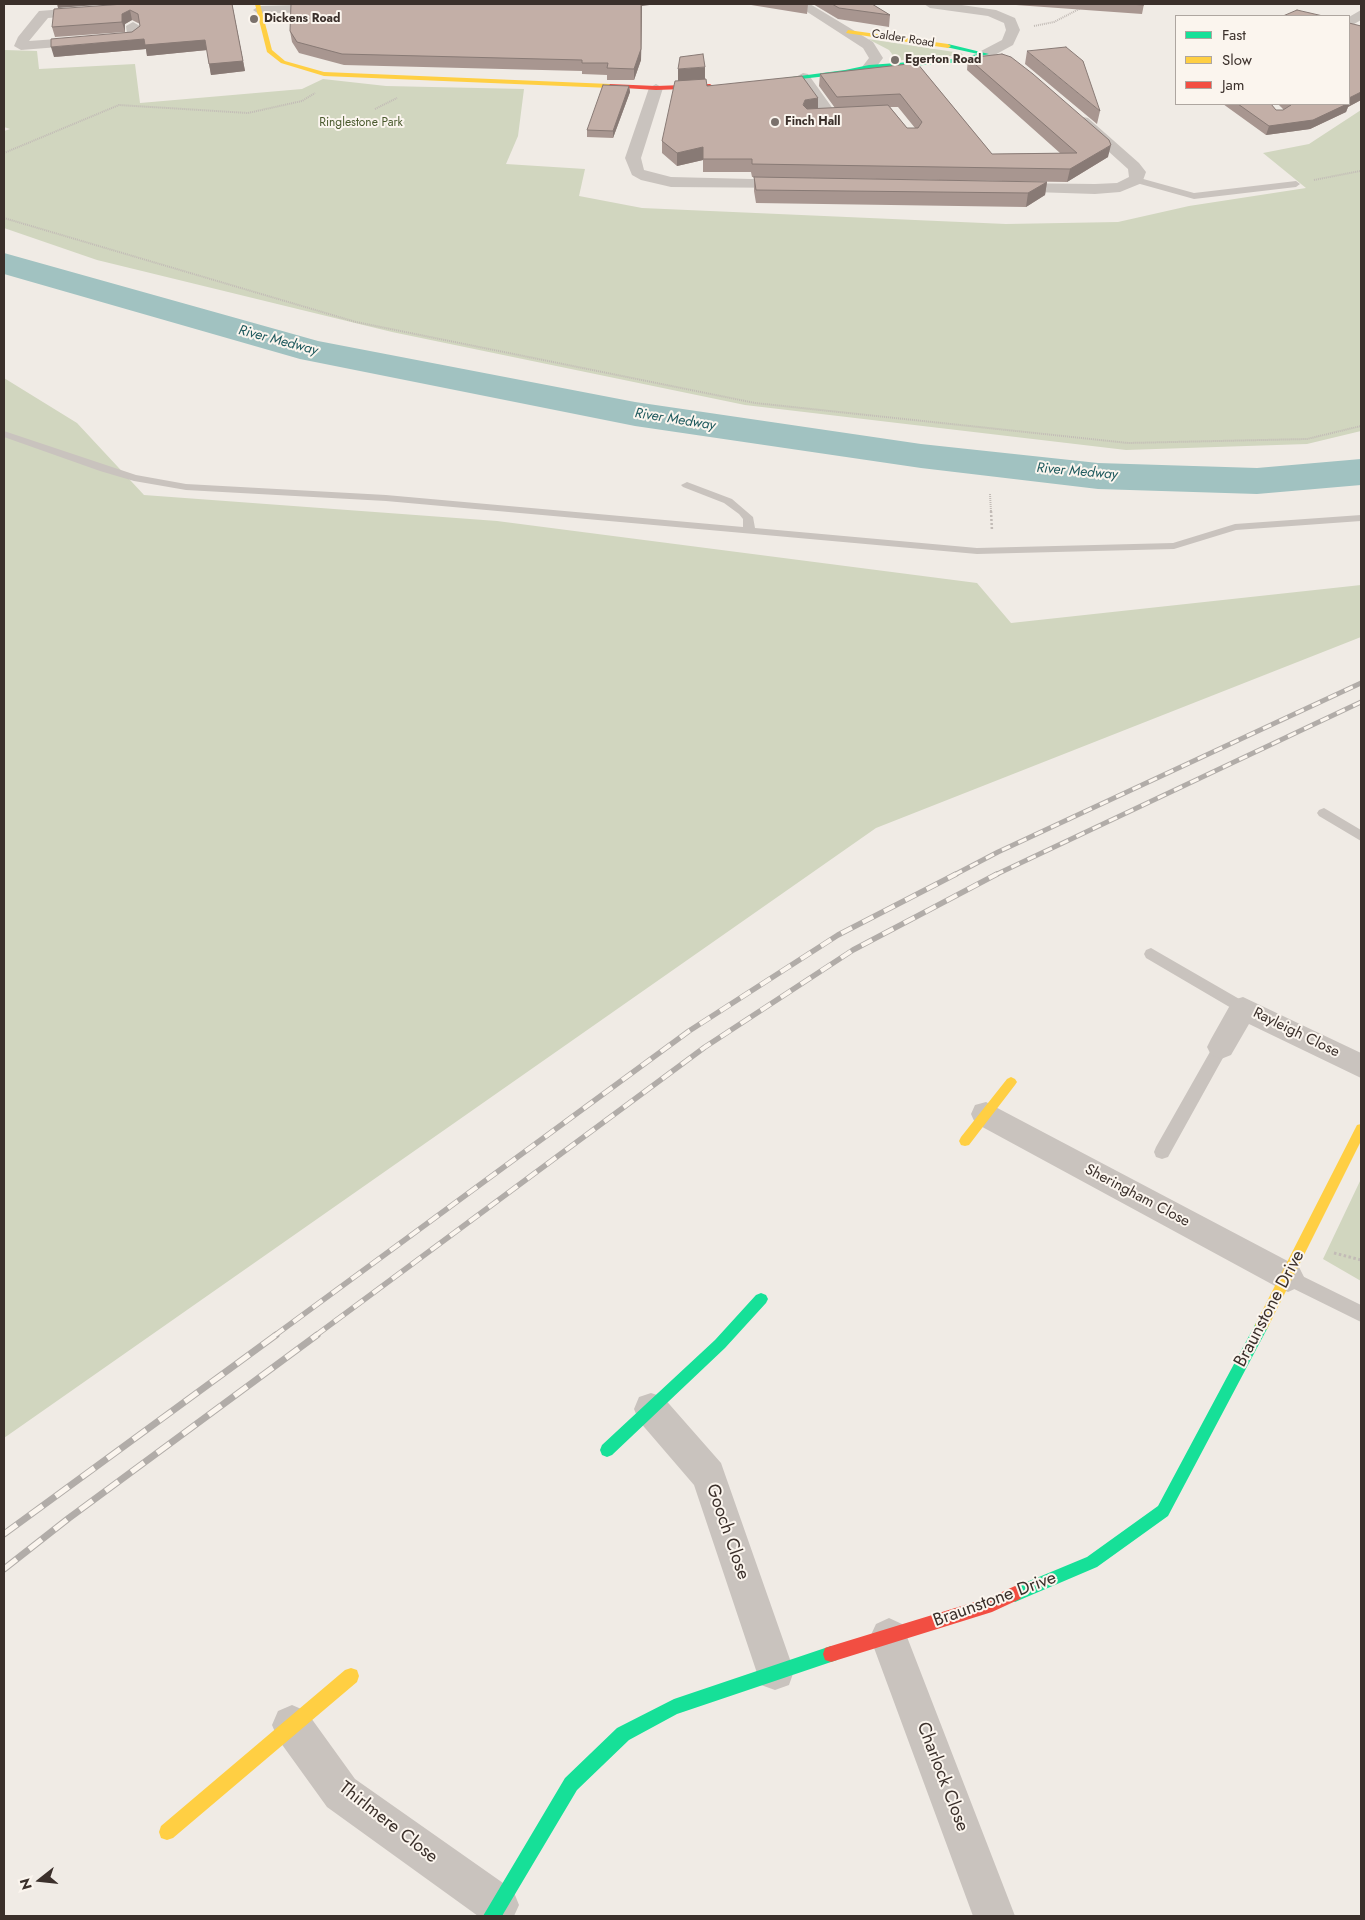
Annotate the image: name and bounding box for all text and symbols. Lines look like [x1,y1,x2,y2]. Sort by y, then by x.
place label: Dickens Road [264,12,340,26]
marker: Dickens Road [248,13,260,25]
legend [1175,15,1350,105]
text: Fast [1222,24,1246,46]
street label: Calder Road [871,27,935,51]
text: Slow [1222,49,1252,71]
place label: Egerton Road [905,53,981,67]
marker: Egerton Road [889,54,901,66]
text: Jam [1222,74,1245,96]
place label: Finch Hall [785,115,841,129]
park label: Ringlestone Park [319,116,403,130]
marker: Finch Hall [769,116,781,128]
water label: River Medway [237,322,319,360]
water label: River Medway [633,405,717,435]
water label: River Medway [1036,460,1118,484]
street label: Rayleigh Close [1250,1004,1342,1062]
street label: Sheringham Close [1081,1161,1193,1231]
street label: Braunstone Drive [1230,1247,1310,1371]
street label: Gooch Close [701,1481,753,1583]
street label: Braunstone Drive [931,1568,1059,1632]
street label: Charlock Close [911,1719,973,1835]
street label: Thirlmere Close [334,1778,442,1868]
north arrow [15,1855,65,1905]
text: N [14,1876,37,1892]

